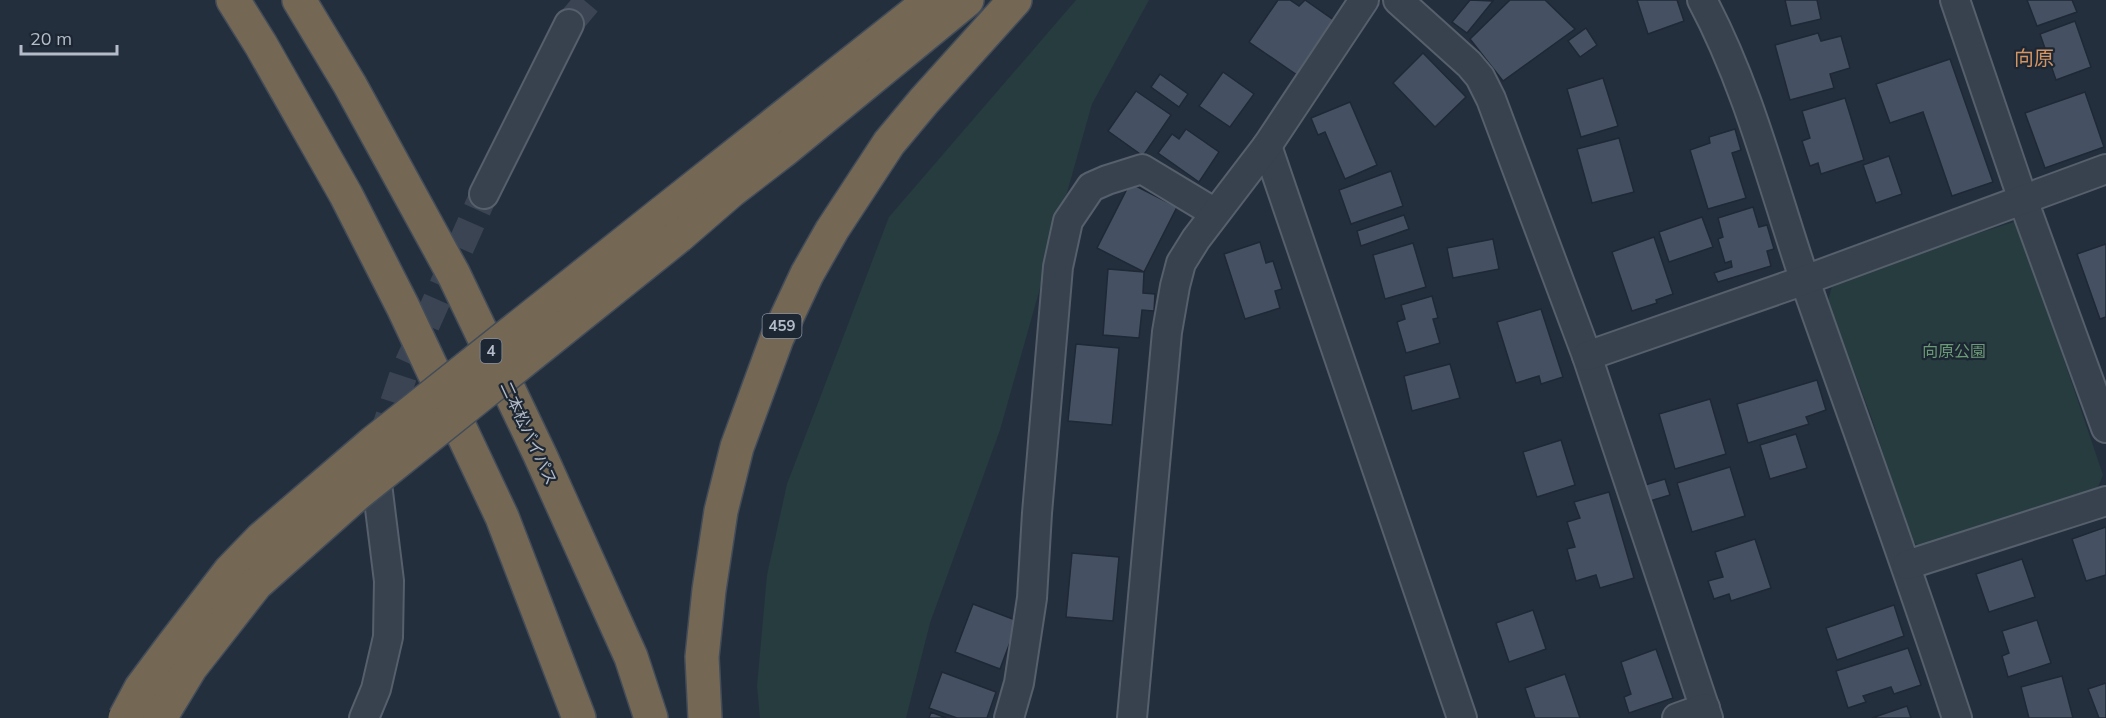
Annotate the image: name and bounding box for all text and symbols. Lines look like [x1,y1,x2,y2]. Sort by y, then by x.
scale bar [21,18,117,56]
text: 20 m [30,27,72,50]
district label: 向原 [2014,45,2054,70]
road number: 459 [762,314,802,338]
road number: 4 [480,339,502,363]
park label: 向原公園 [1922,341,1986,361]
street label: 二本松バイパス [496,378,562,488]

